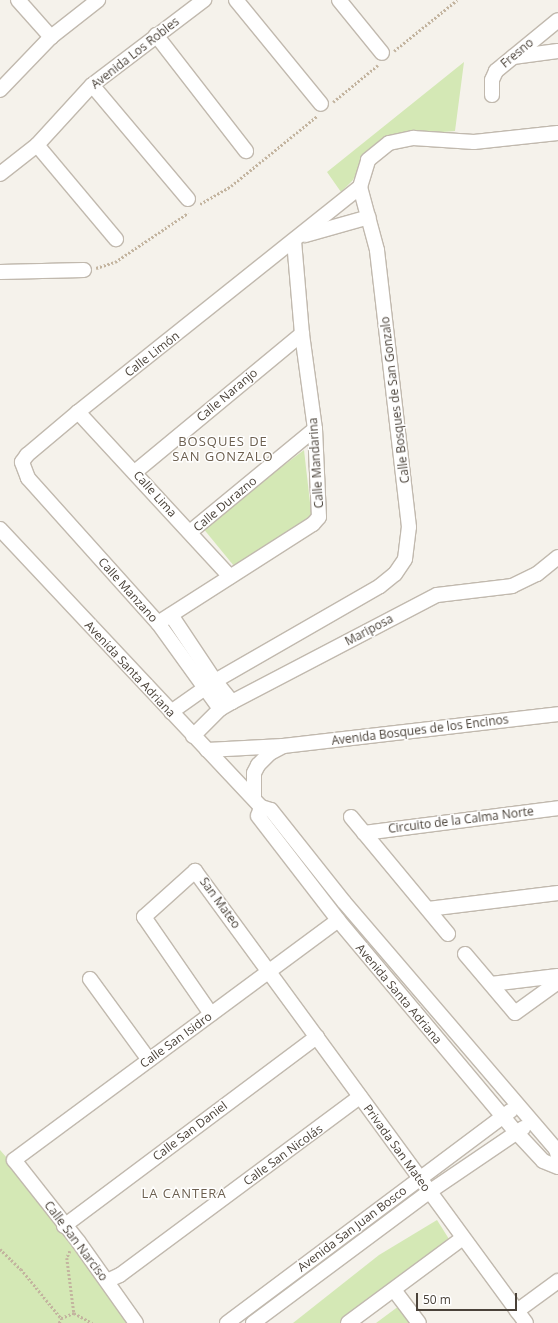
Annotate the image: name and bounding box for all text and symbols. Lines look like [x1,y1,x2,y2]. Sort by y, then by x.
street label: Avenida Los Robles [88,14,182,92]
street label: Fresno [498,35,536,71]
street label: Calle Bosques de San Gonzalo [378,316,412,484]
street label: Calle Limón [122,328,182,380]
street label: Calle Naranjo [194,365,260,425]
street label: Calle Mandarina [306,417,326,509]
district label: BOSQUES DE SAN GONZALO [172,434,274,465]
street label: Calle Lima [131,468,179,520]
street label: Calle Durazno [191,473,259,535]
street label: Calle Manzano [95,555,161,625]
street label: Mariposa [343,611,395,649]
street label: Avenida Santa Adriana [82,618,178,720]
street label: Avenida Bosques de los Encinos [331,712,509,748]
street label: Circuito de la Calma Norte [387,804,535,836]
street label: San Mateo [197,875,243,931]
street label: Avenida Santa Adriana [353,941,445,1047]
street label: Calle San Isidro [137,1009,215,1071]
street label: Calle San Daniel [150,1098,230,1164]
street label: Privada San Mateo [361,1102,433,1194]
street label: Calle San Nicolás [241,1121,325,1189]
street label: Avenida San Juan Bosco [295,1183,409,1275]
district label: LA CANTERA [141,1185,227,1201]
street label: Calle San Narciso [41,1198,111,1284]
scale bar [418,1285,519,1311]
text: 50 m [423,1291,451,1308]

